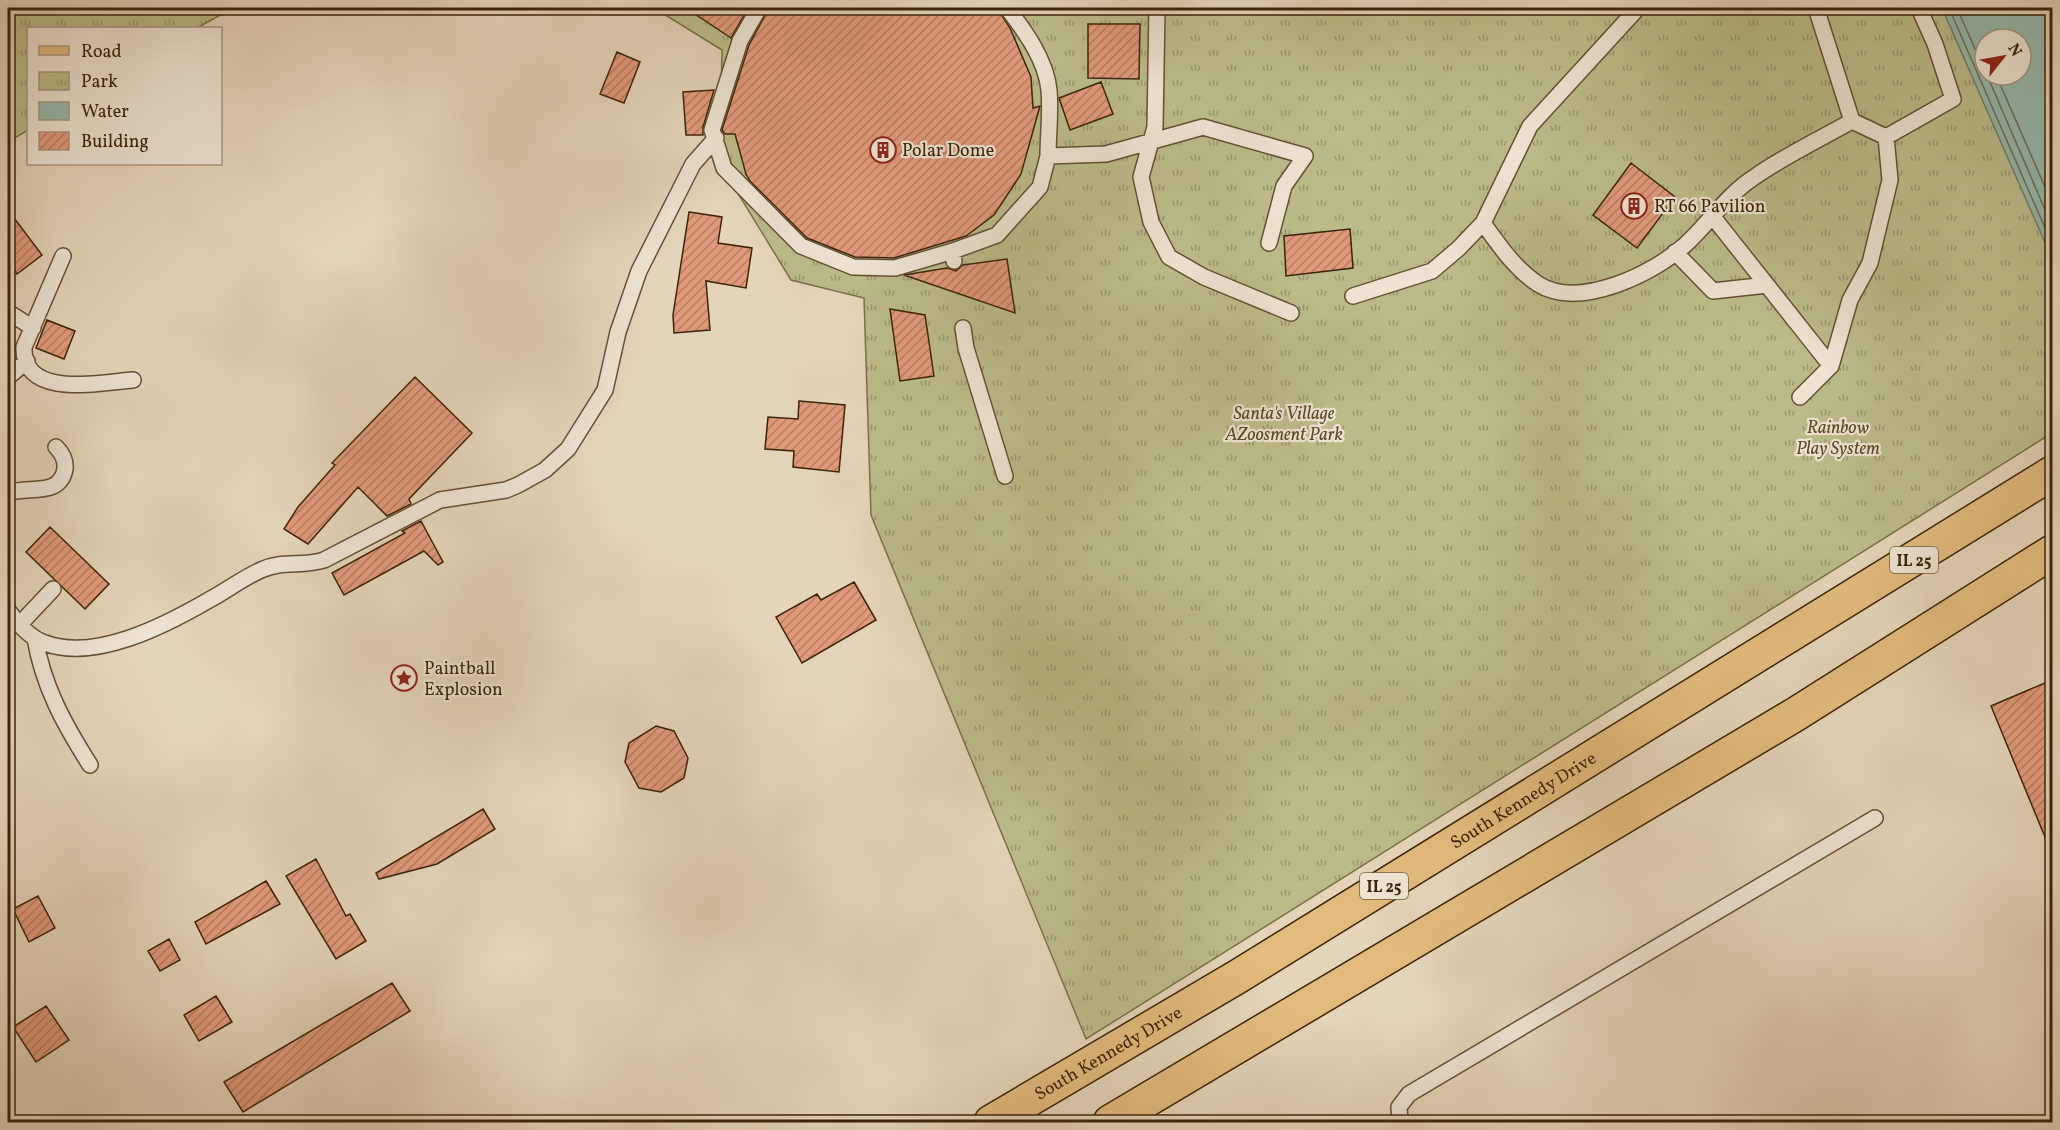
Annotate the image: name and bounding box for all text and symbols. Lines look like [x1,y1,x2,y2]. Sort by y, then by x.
legend [27,27,222,165]
north arrow [1973,27,2033,87]
text: Road [81,40,122,65]
text: N [2002,40,2027,61]
text: Park [81,70,118,95]
text: Water [81,100,129,125]
text: Building [81,130,149,155]
building icon: Polar Dome [868,135,898,165]
place label: Polar Dome [902,139,994,164]
building icon: RT 66 Pavilion [1619,191,1649,221]
place label: RT 66 Pavilion [1654,195,1766,220]
park label: Santa's Village AZoosment Park [1224,402,1343,448]
park label: Rainbow Play System [1796,416,1880,462]
road number: IL 25 [1890,547,1938,573]
place label: Paintball Explosion [424,657,503,703]
place icon: Paintball Explosion [389,663,419,693]
street label: South Kennedy Drive [1446,747,1602,856]
road number: IL 25 [1360,873,1408,899]
street label: South Kennedy Drive [1030,1001,1187,1107]

